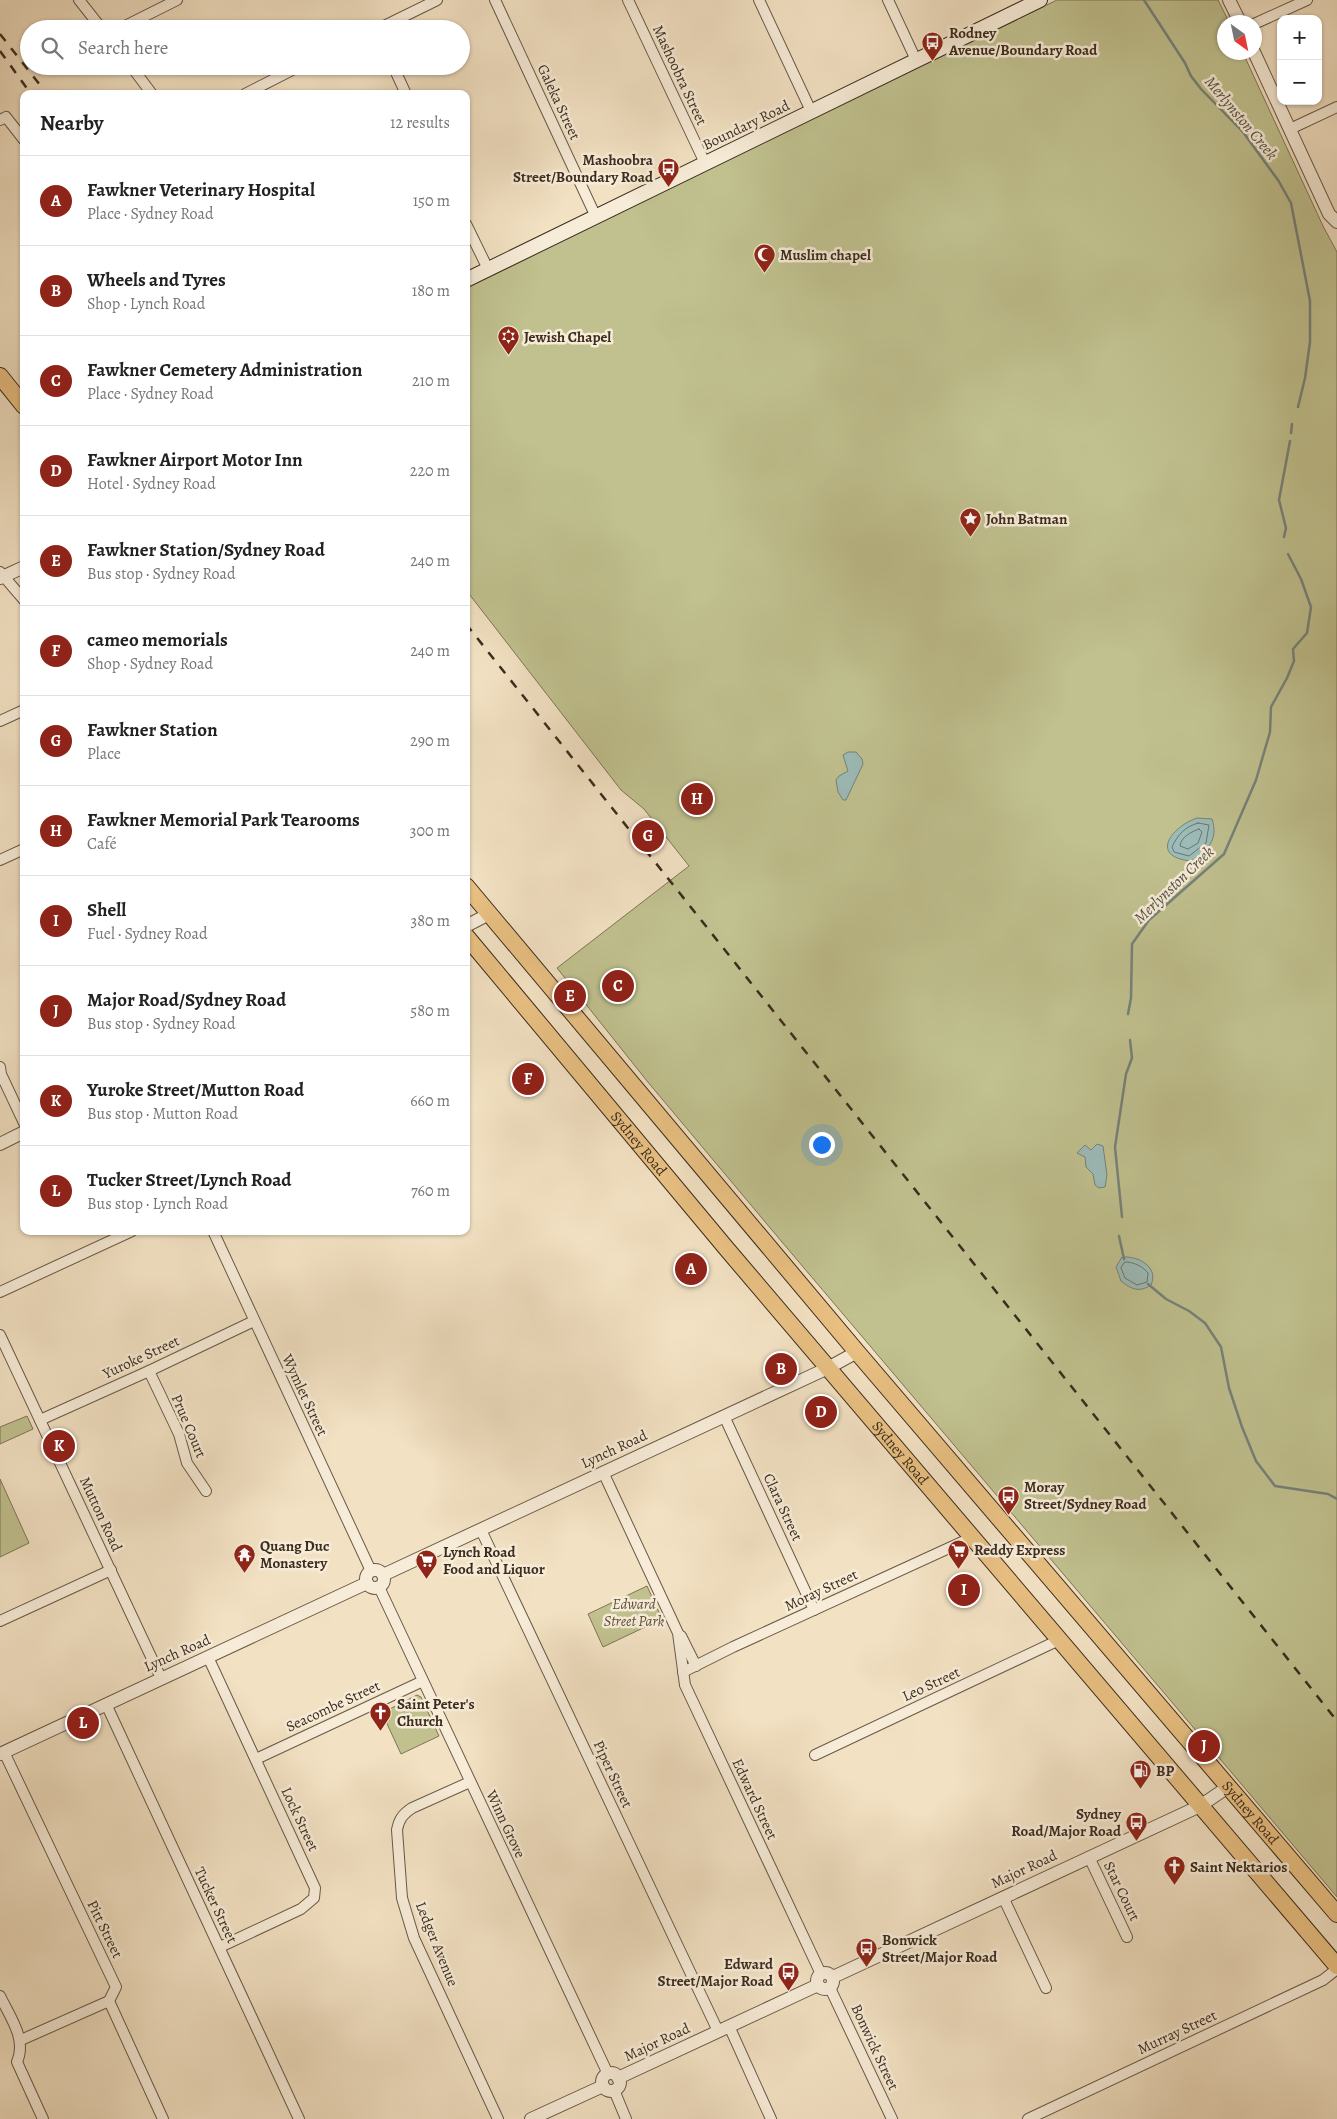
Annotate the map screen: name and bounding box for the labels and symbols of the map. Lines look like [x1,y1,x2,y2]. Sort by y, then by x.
north arrow [1217,15,1262,60]
street label: Mashoobra Street [648,22,712,128]
place label: Rodney Avenue/Boundary Road [948,23,1098,60]
bus stop icon: Rodney Avenue/Boundary Road [921,30,945,61]
street label: Galeka Street [533,61,585,143]
water label: Merlynston Creek [1199,71,1283,165]
street label: Boundary Road [699,95,794,155]
place label: Mashoobra Street/Boundary Road [513,150,654,187]
bus stop icon: Mashoobra Street/Boundary Road [657,157,681,188]
mosque icon: Muslim chapel [752,243,776,274]
place label: Muslim chapel [780,245,871,265]
synagogue icon: Jewish Chapel [496,325,520,356]
place label: Jewish Chapel [524,327,611,347]
place icon: John Batman [958,507,982,538]
place label: John Batman [986,509,1068,529]
pin: H [681,780,713,818]
pin: G [632,817,664,855]
water label: Merlynston Creek [1129,841,1219,929]
pin: C [602,967,634,1005]
pin: E [554,977,586,1015]
pin: F [512,1060,544,1098]
street label: Sydney Road [606,1107,672,1181]
your location [809,1132,835,1158]
pin: A [675,1250,707,1288]
street label: Yuroke Street [98,1330,183,1384]
street label: Wymlet Street [277,1350,333,1439]
pin: B [765,1350,797,1388]
street label: Prue Court [167,1391,211,1461]
pin: D [805,1393,837,1431]
street label: Sydney Road [867,1417,934,1490]
street label: Lynch Road [578,1425,651,1473]
pin: K [43,1427,75,1465]
street label: Clara Street [759,1470,807,1544]
street label: Mutton Road [75,1473,127,1555]
place label: Moray Street/Sydney Road [1024,1477,1148,1514]
bus stop icon: Moray Street/Sydney Road [996,1484,1020,1515]
place label: Quang Duc Monastery [260,1536,329,1573]
supermarket icon: Reddy Express [946,1538,970,1569]
place label: Reddy Express [974,1540,1065,1560]
place label: Lynch Road Food and Liquor [443,1542,545,1579]
temple icon: Quang Duc Monastery [232,1543,256,1574]
supermarket icon: Lynch Road Food and Liquor [415,1549,439,1580]
street label: Moray Street [781,1564,861,1616]
pin: I [948,1571,980,1609]
park label: Edward Street Park [604,1594,665,1631]
street label: Lynch Road [141,1629,214,1677]
street label: Leo Street [899,1662,963,1706]
street label: Seacombe Street [283,1675,383,1737]
place label: Saint Peter's Church [397,1694,475,1731]
church icon: Saint Peter's Church [369,1701,393,1732]
pin: L [67,1704,99,1742]
pin: J [1188,1727,1220,1765]
street label: Piper Street [589,1737,637,1811]
street label: Edward Street [727,1755,783,1843]
fuel station icon: BP [1128,1759,1152,1790]
place label: BP [1156,1761,1174,1781]
street label: Sydney Road [1217,1776,1284,1849]
street label: Lock Street [276,1784,324,1854]
street label: Winn Grove [481,1786,531,1861]
place label: Sydney Road/Major Road [1011,1804,1122,1841]
bus stop icon: Sydney Road/Major Road [1125,1811,1149,1842]
street label: Major Road [988,1845,1061,1893]
church icon: Saint Nektarios [1162,1855,1186,1886]
place label: Saint Nektarios [1190,1857,1287,1877]
street label: Star Court [1099,1858,1145,1924]
street label: Tucker Street [190,1864,242,1946]
street label: Pitt Street [82,1897,128,1961]
street label: Ledger Avenue [411,1899,463,1990]
place label: Bonwick Street/Major Road [882,1930,998,1967]
bus stop icon: Bonwick Street/Major Road [854,1937,878,1968]
place label: Edward Street/Major Road [658,1954,774,1991]
bus stop icon: Edward Street/Major Road [777,1961,801,1992]
street label: Bonwick Street [846,2001,904,2093]
street label: Murray Street [1134,2005,1220,2059]
street label: Major Road [621,2018,694,2066]

